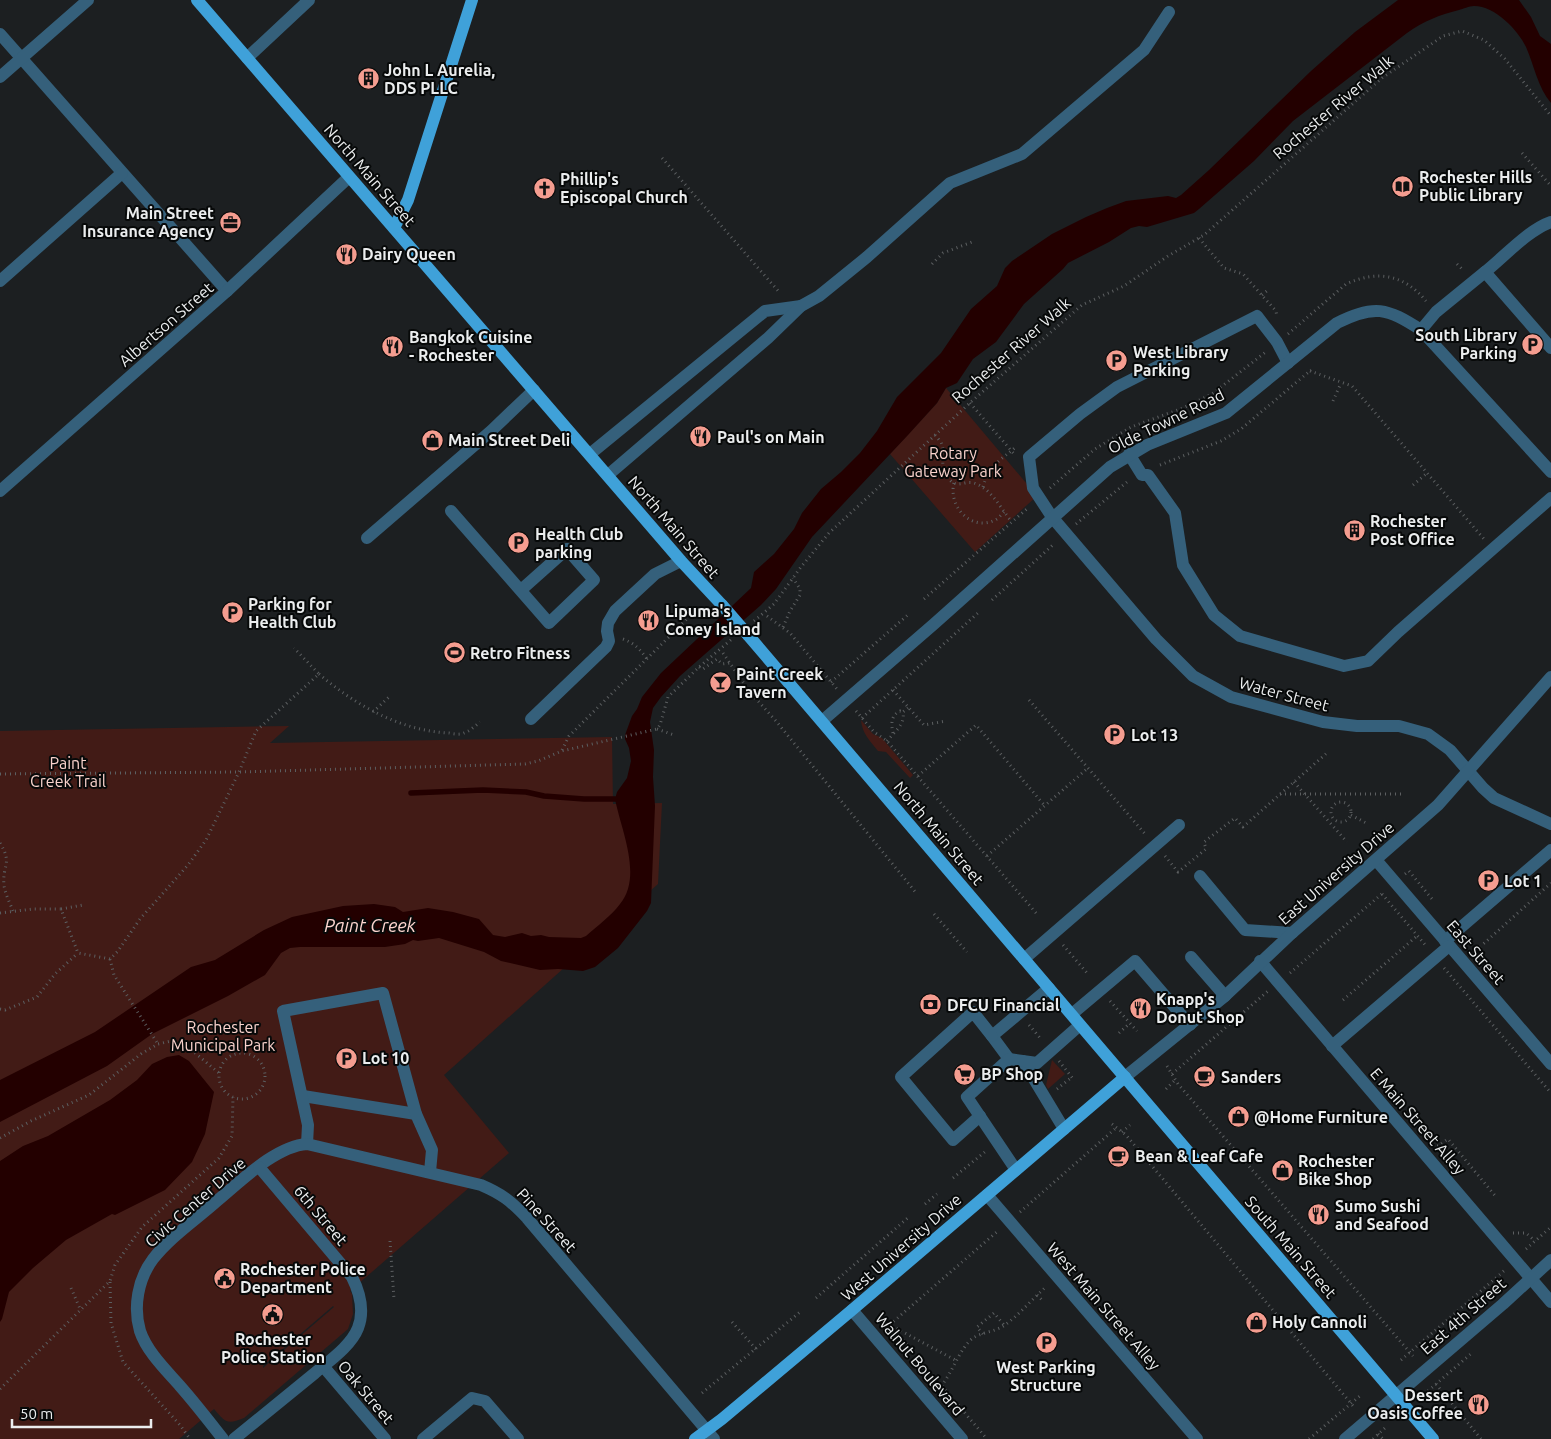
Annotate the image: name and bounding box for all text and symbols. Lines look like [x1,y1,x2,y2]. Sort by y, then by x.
street label: Rochester River Walk [1269,51,1397,163]
place label: John L Aurelia, DDS PLLC [384,61,495,97]
building icon: John L Aurelia, DDS PLLC [356,67,380,91]
street label: North Main Street [321,120,420,230]
place label: Rochester Hills Public Library [1419,168,1532,204]
place label: Phillip's Episcopal Church [560,170,688,206]
library icon: Rochester Hills Public Library [1391,174,1415,198]
church icon: Phillip's Episcopal Church [532,176,556,200]
place label: Main Street Insurance Agency [82,204,214,240]
office icon: Main Street Insurance Agency [218,210,242,234]
restaurant icon: Dairy Queen [334,242,358,266]
place label: Dairy Queen [362,245,456,263]
street label: Albertson Street [115,278,217,370]
street label: Rochester River Walk [948,293,1074,407]
place label: South Library Parking [1415,326,1517,362]
place label: Bangkok Cuisine - Rochester [409,328,532,364]
parking icon: South Library Parking [1521,332,1545,356]
restaurant icon: Bangkok Cuisine - Rochester [381,334,405,358]
place label: West Library Parking [1133,343,1229,379]
parking icon: West Library Parking [1105,349,1129,373]
street label: Olde Towne Road [1105,385,1227,457]
restaurant icon: Paul's on Main [689,425,713,449]
shop icon: Main Street Deli [420,428,444,452]
place label: Paul's on Main [717,428,825,446]
place label: Main Street Deli [448,431,570,449]
park label: Rotary Gateway Park [904,444,1002,480]
street label: North Main Street [625,472,724,582]
place label: Rochester Post Office [1370,512,1455,548]
building icon: Rochester Post Office [1342,518,1366,542]
place label: Health Club parking [535,525,623,561]
parking icon: Health Club parking [507,531,531,555]
place label: Parking for Health Club [248,595,336,631]
parking icon: Parking for Health Club [220,601,244,625]
place label: Lipuma's Coney Island [665,602,761,638]
restaurant icon: Lipuma's Coney Island [637,608,661,632]
sports icon: Retro Fitness [442,641,466,665]
place label: Retro Fitness [470,644,570,662]
place label: Paint Creek Tavern [736,665,823,701]
bar icon: Paint Creek Tavern [708,671,732,695]
street label: Water Street [1237,673,1332,715]
parking icon: Lot 13 [1103,723,1127,747]
place label: Lot 13 [1131,726,1178,744]
park label: Paint Creek Trail [30,754,106,790]
street label: North Main Street [891,778,988,889]
street label: East University Drive [1275,818,1397,928]
parking icon: Lot 1 [1476,869,1500,893]
place label: Lot 1 [1504,872,1542,890]
water label: Paint Creek [324,915,416,935]
street label: East Street [1443,916,1509,988]
place label: Knapp's Donut Shop [1156,990,1244,1026]
bank icon: DFCU Financial [919,993,943,1017]
place label: DFCU Financial [947,996,1060,1014]
restaurant icon: Knapp's Donut Shop [1128,996,1152,1020]
park label: Rochester Municipal Park [171,1018,275,1054]
parking icon: Lot 10 [334,1046,358,1070]
place label: Lot 10 [362,1049,409,1067]
supermarket icon: BP Shop [953,1062,977,1086]
street label: E Main Street Alley [1367,1064,1469,1178]
place label: BP Shop [981,1065,1043,1083]
cafe icon: Sanders [1193,1065,1217,1089]
place label: Sanders [1221,1068,1281,1086]
shop icon: @Home Furniture [1226,1105,1250,1129]
place label: @Home Furniture [1254,1108,1388,1126]
cafe icon: Bean & Leaf Cafe [1107,1144,1131,1168]
place label: Bean & Leaf Cafe [1135,1147,1263,1165]
place label: Rochester Bike Shop [1298,1152,1375,1188]
street label: Civic Center Drive [141,1154,249,1250]
shop icon: Rochester Bike Shop [1270,1158,1294,1182]
street label: 6th Street [291,1181,352,1249]
street label: Pine Street [514,1184,581,1256]
street label: West University Drive [837,1190,965,1304]
street label: South Main Street [1242,1192,1341,1302]
place label: Sumo Sushi and Seafood [1335,1197,1429,1233]
restaurant icon: Sumo Sushi and Seafood [1307,1203,1331,1227]
street label: West Main Street Alley [1044,1239,1164,1374]
place label: Rochester Police Department [240,1260,366,1296]
public building icon: Rochester Police Department [212,1266,236,1290]
street label: East 4th Street [1417,1274,1510,1358]
public building icon: Rochester Police Station [261,1303,285,1327]
street label: Walnut Boulevard [872,1309,968,1419]
shop icon: Holy Cannoli [1244,1310,1268,1334]
place label: Holy Cannoli [1272,1313,1367,1331]
place label: Rochester Police Station [221,1330,325,1366]
parking icon: West Parking Structure [1034,1331,1058,1355]
street label: Oak Street [334,1357,398,1428]
place label: West Parking Structure [996,1358,1096,1394]
place label: Dessert Oasis Coffee [1367,1386,1463,1422]
restaurant icon: Dessert Oasis Coffee [1467,1392,1491,1416]
scale bar [12,1396,151,1428]
text: 50 m [20,1405,53,1422]

